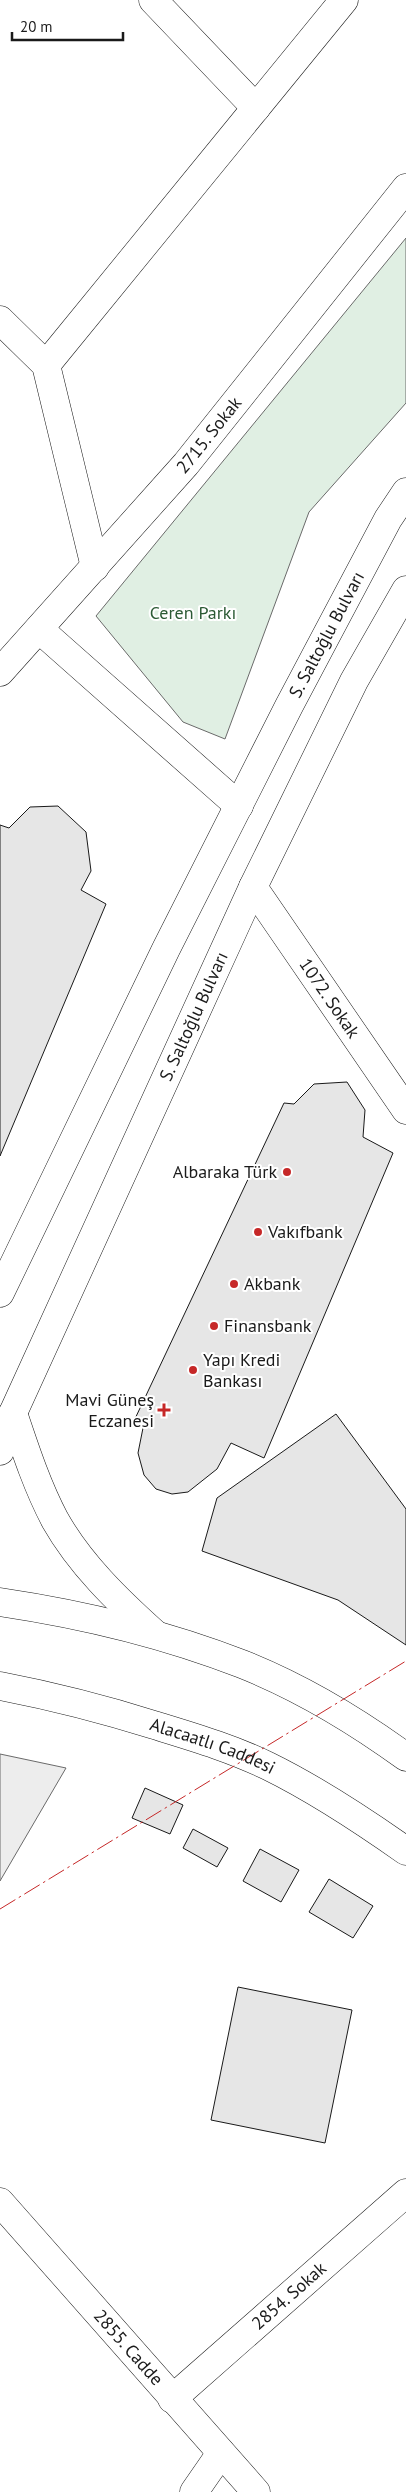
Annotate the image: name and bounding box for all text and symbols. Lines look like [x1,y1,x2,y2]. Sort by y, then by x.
scale bar [12,10,124,42]
text: 20 m [20,17,53,36]
street label: 2715. Sokak [171,391,247,478]
street label: S. Saltoğlu Bulvarı [283,567,369,702]
park label: Ceren Parkı [150,601,236,624]
street label: S. Saltoğlu Bulvarı [154,948,233,1085]
street label: 1072. Sokak [294,954,365,1043]
place label: Albaraka Türk [173,1160,277,1183]
marker: Albaraka Türk [281,1166,293,1178]
place label: Vakıfbank [267,1220,343,1243]
marker: Vakıfbank [252,1226,264,1238]
place label: Akbank [244,1272,301,1295]
marker: Akbank [228,1278,240,1290]
place label: Finansbank [224,1314,312,1337]
marker: Finansbank [208,1320,220,1332]
place label: Yapı Kredi Bankası [203,1348,280,1392]
marker: Yapı Kredi Bankası [187,1364,199,1376]
place label: Mavi Güneş Eczanesi [65,1388,154,1432]
marker: Mavi Güneş Eczanesi [158,1404,170,1416]
street label: Alacaatlı Caddesi [147,1712,279,1779]
street label: 2854. Sokak [247,2256,331,2335]
street label: 2855. Cadde [89,2304,168,2390]

